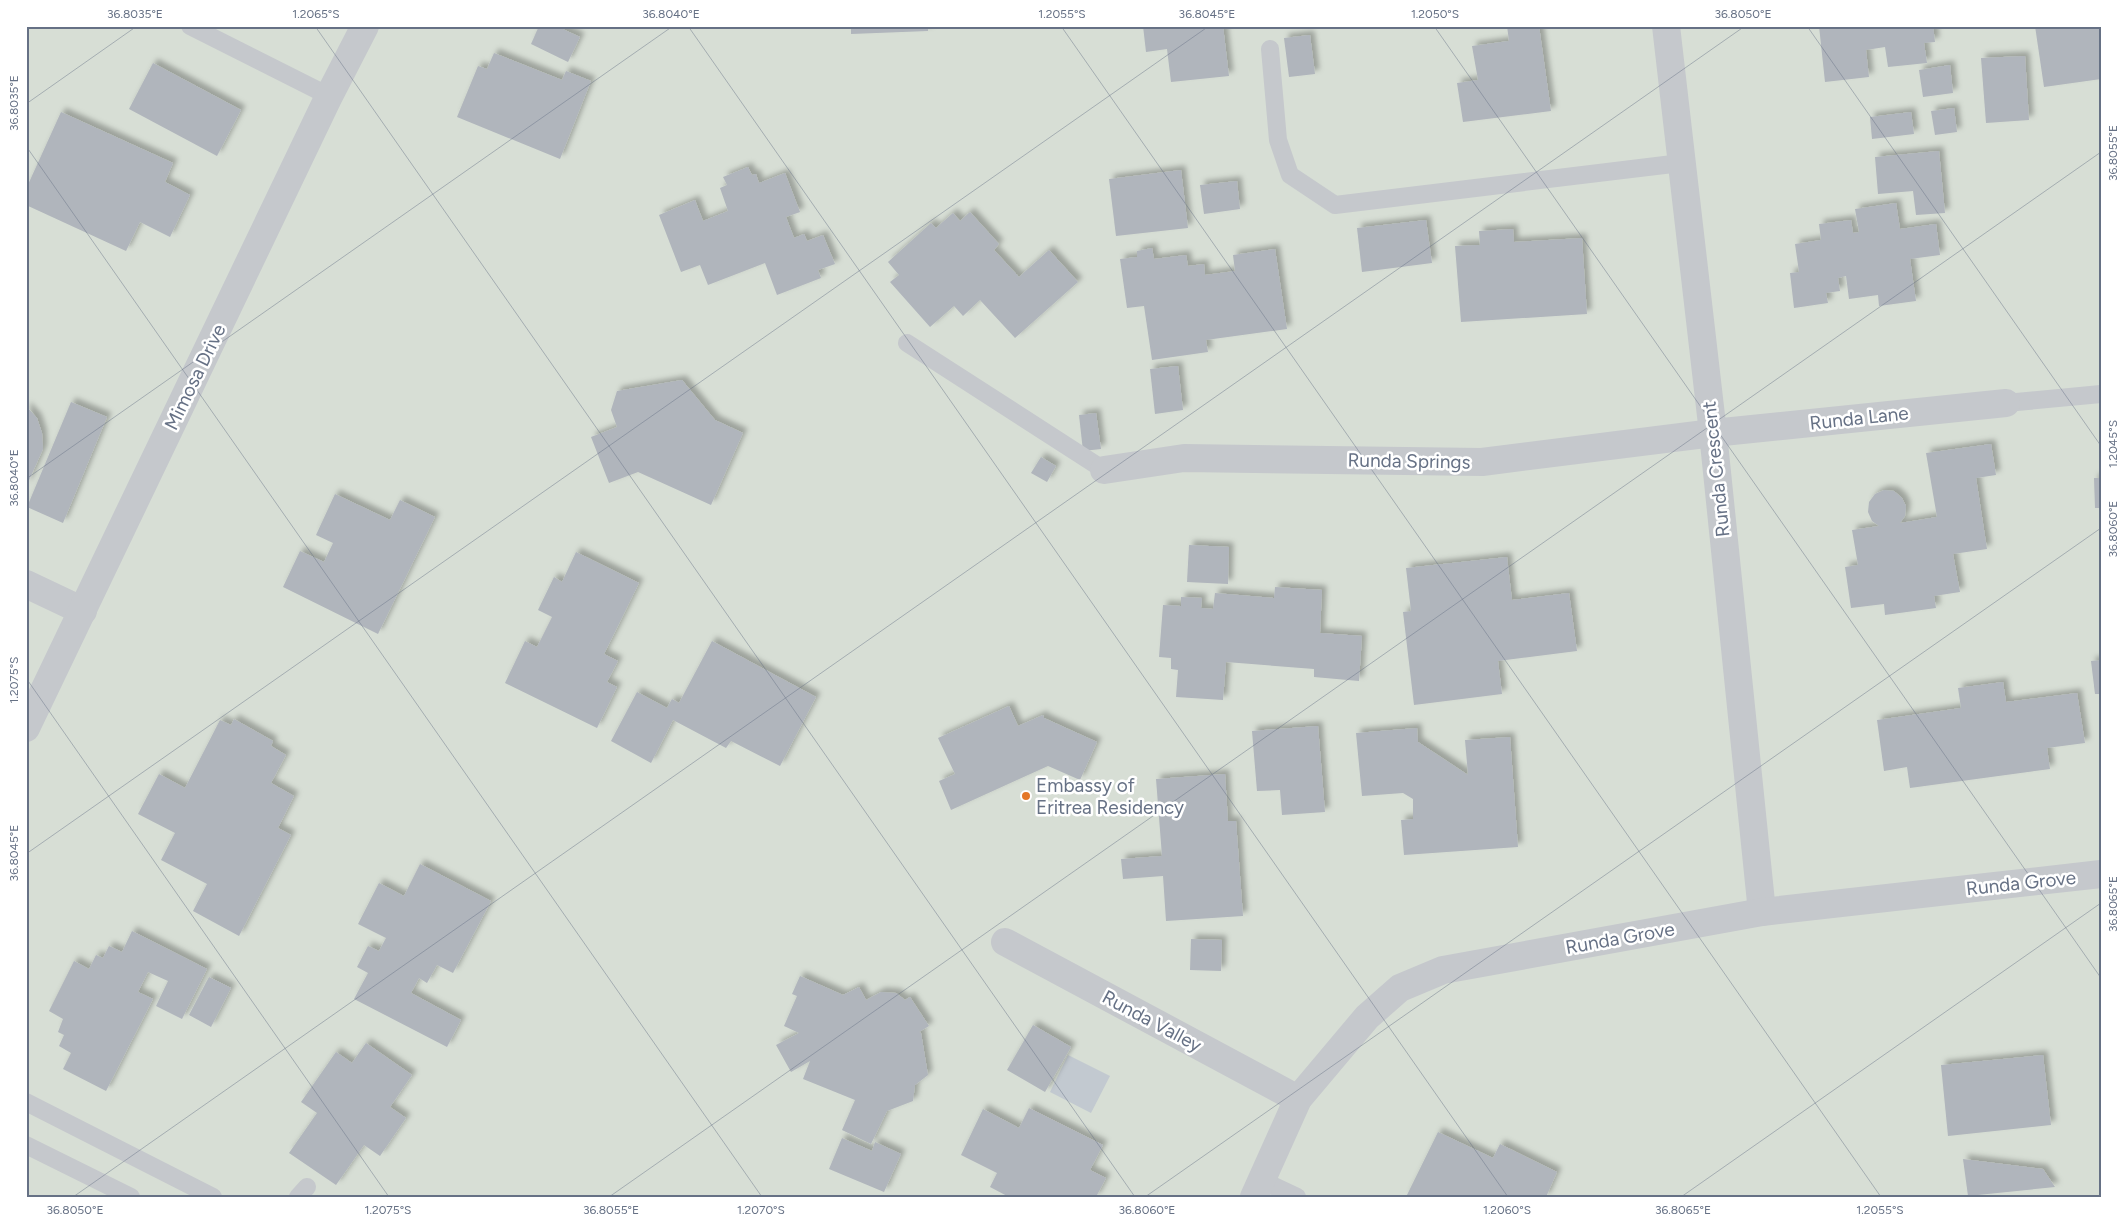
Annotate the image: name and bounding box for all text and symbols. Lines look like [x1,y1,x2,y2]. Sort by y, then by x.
text: 36.8035°E [107,7,163,21]
text: 1.2065°S [292,7,340,21]
text: 36.8040°E [642,7,700,21]
text: 1.2055°S [1038,7,1086,21]
text: 36.8045°E [1179,7,1235,21]
text: 1.2050°S [1411,7,1459,21]
text: 36.8050°E [1714,7,1772,21]
text: 36.8035°E [7,75,21,131]
text: 36.8055°E [2106,125,2120,181]
street label: Mimosa Drive [159,320,231,434]
street label: Runda Crescent [1697,400,1735,538]
street label: Runda Lane [1808,401,1910,435]
text: 1.2045°S [2106,420,2120,468]
street label: Runda Springs [1347,448,1471,474]
text: 36.8040°E [7,449,21,507]
text: 36.8060°E [2106,501,2120,557]
text: 1.2075°S [7,657,21,704]
place label: Embassy of Eritrea Residency [1036,774,1184,819]
marker: Embassy of Eritrea Residency [1020,790,1032,802]
text: 36.8045°E [7,825,21,881]
street label: Runda Grove [1965,866,2077,900]
text: 36.8065°E [2106,876,2120,932]
street label: Runda Grove [1564,917,1676,959]
street label: Runda Valley [1098,985,1206,1057]
text: 36.8050°E [46,1203,104,1217]
text: 1.2075°S [365,1203,412,1217]
text: 36.8055°E [583,1203,639,1217]
text: 1.2070°S [737,1203,785,1217]
text: 36.8060°E [1119,1203,1175,1217]
text: 1.2060°S [1483,1203,1531,1217]
text: 36.8065°E [1655,1203,1711,1217]
text: 1.2055°S [1856,1203,1904,1217]

